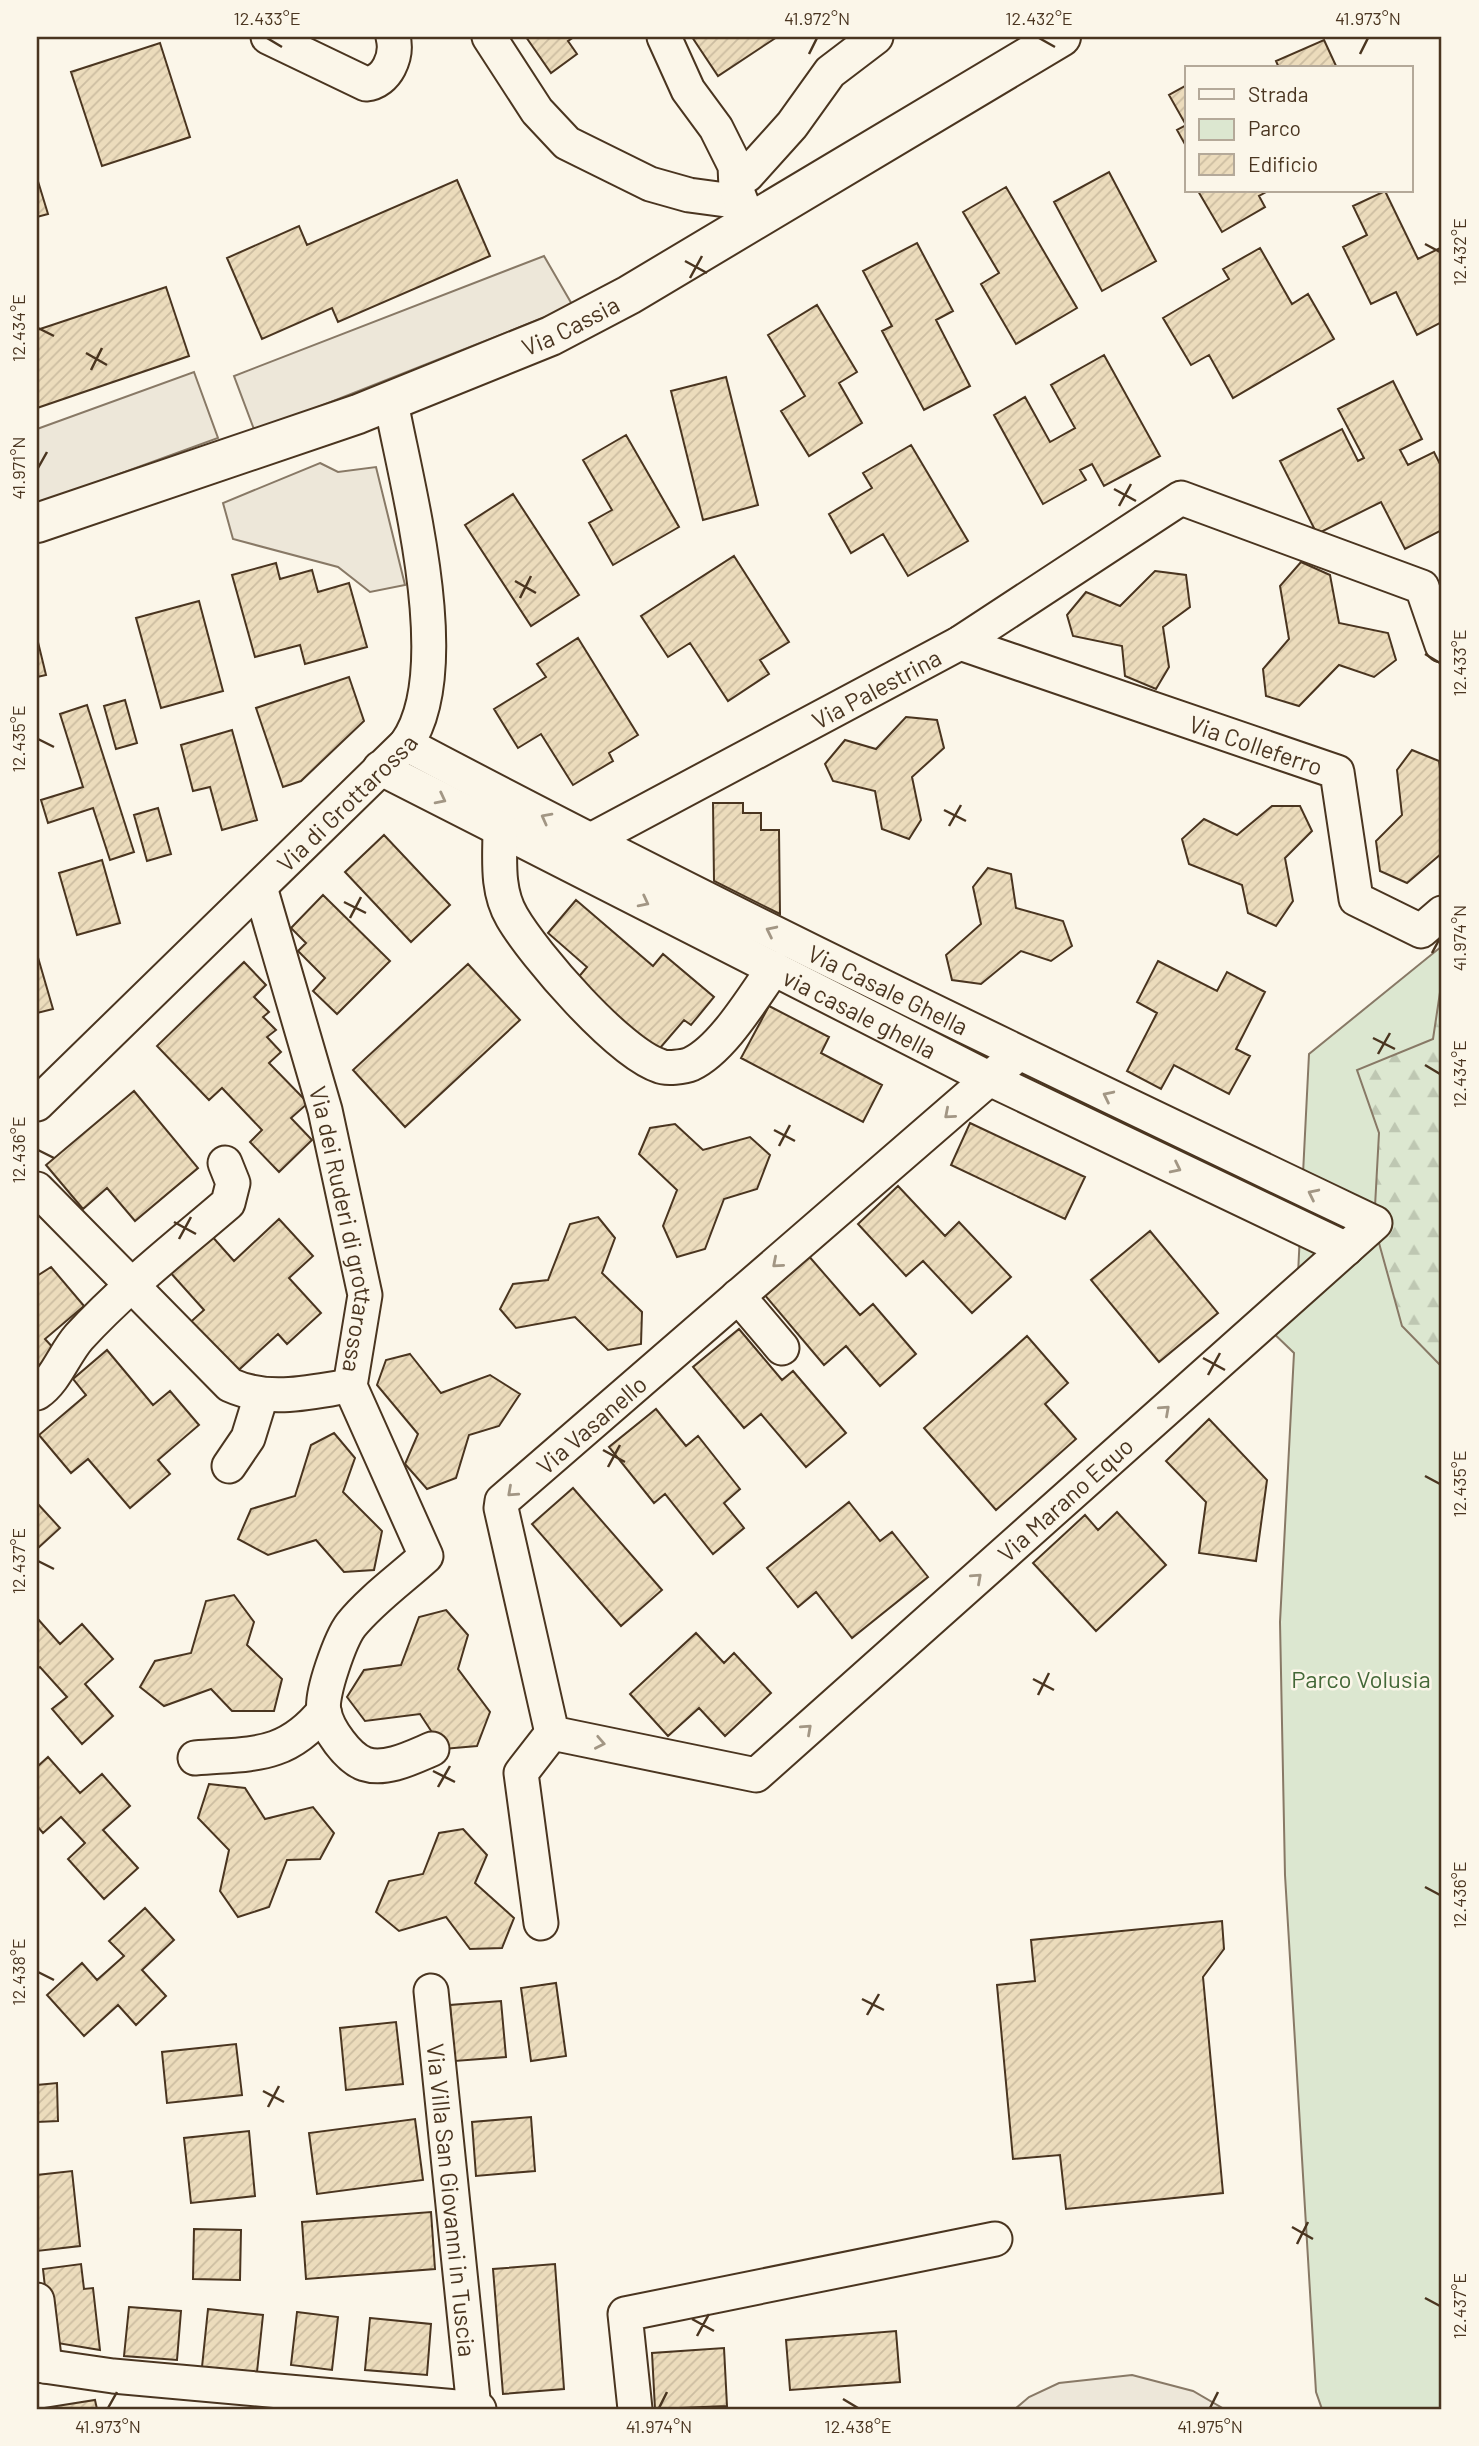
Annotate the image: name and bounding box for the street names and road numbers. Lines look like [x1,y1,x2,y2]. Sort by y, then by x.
street label: Via Cassia [517,289,624,361]
street label: Via Palestrina [806,642,945,734]
street label: Via Colleferro [1186,708,1327,781]
street label: Via di Grottarossa [270,729,423,877]
street label: Via Casale Ghella [804,937,973,1040]
street label: via casale ghella [779,962,942,1064]
street label: Via dei Ruderi di grottarossa [304,1082,379,1375]
street label: Via Vasanello [530,1368,652,1480]
street label: Via Marano Equo [991,1431,1139,1567]
street label: Via Villa San Giovanni in Tuscia [422,2042,483,2358]

